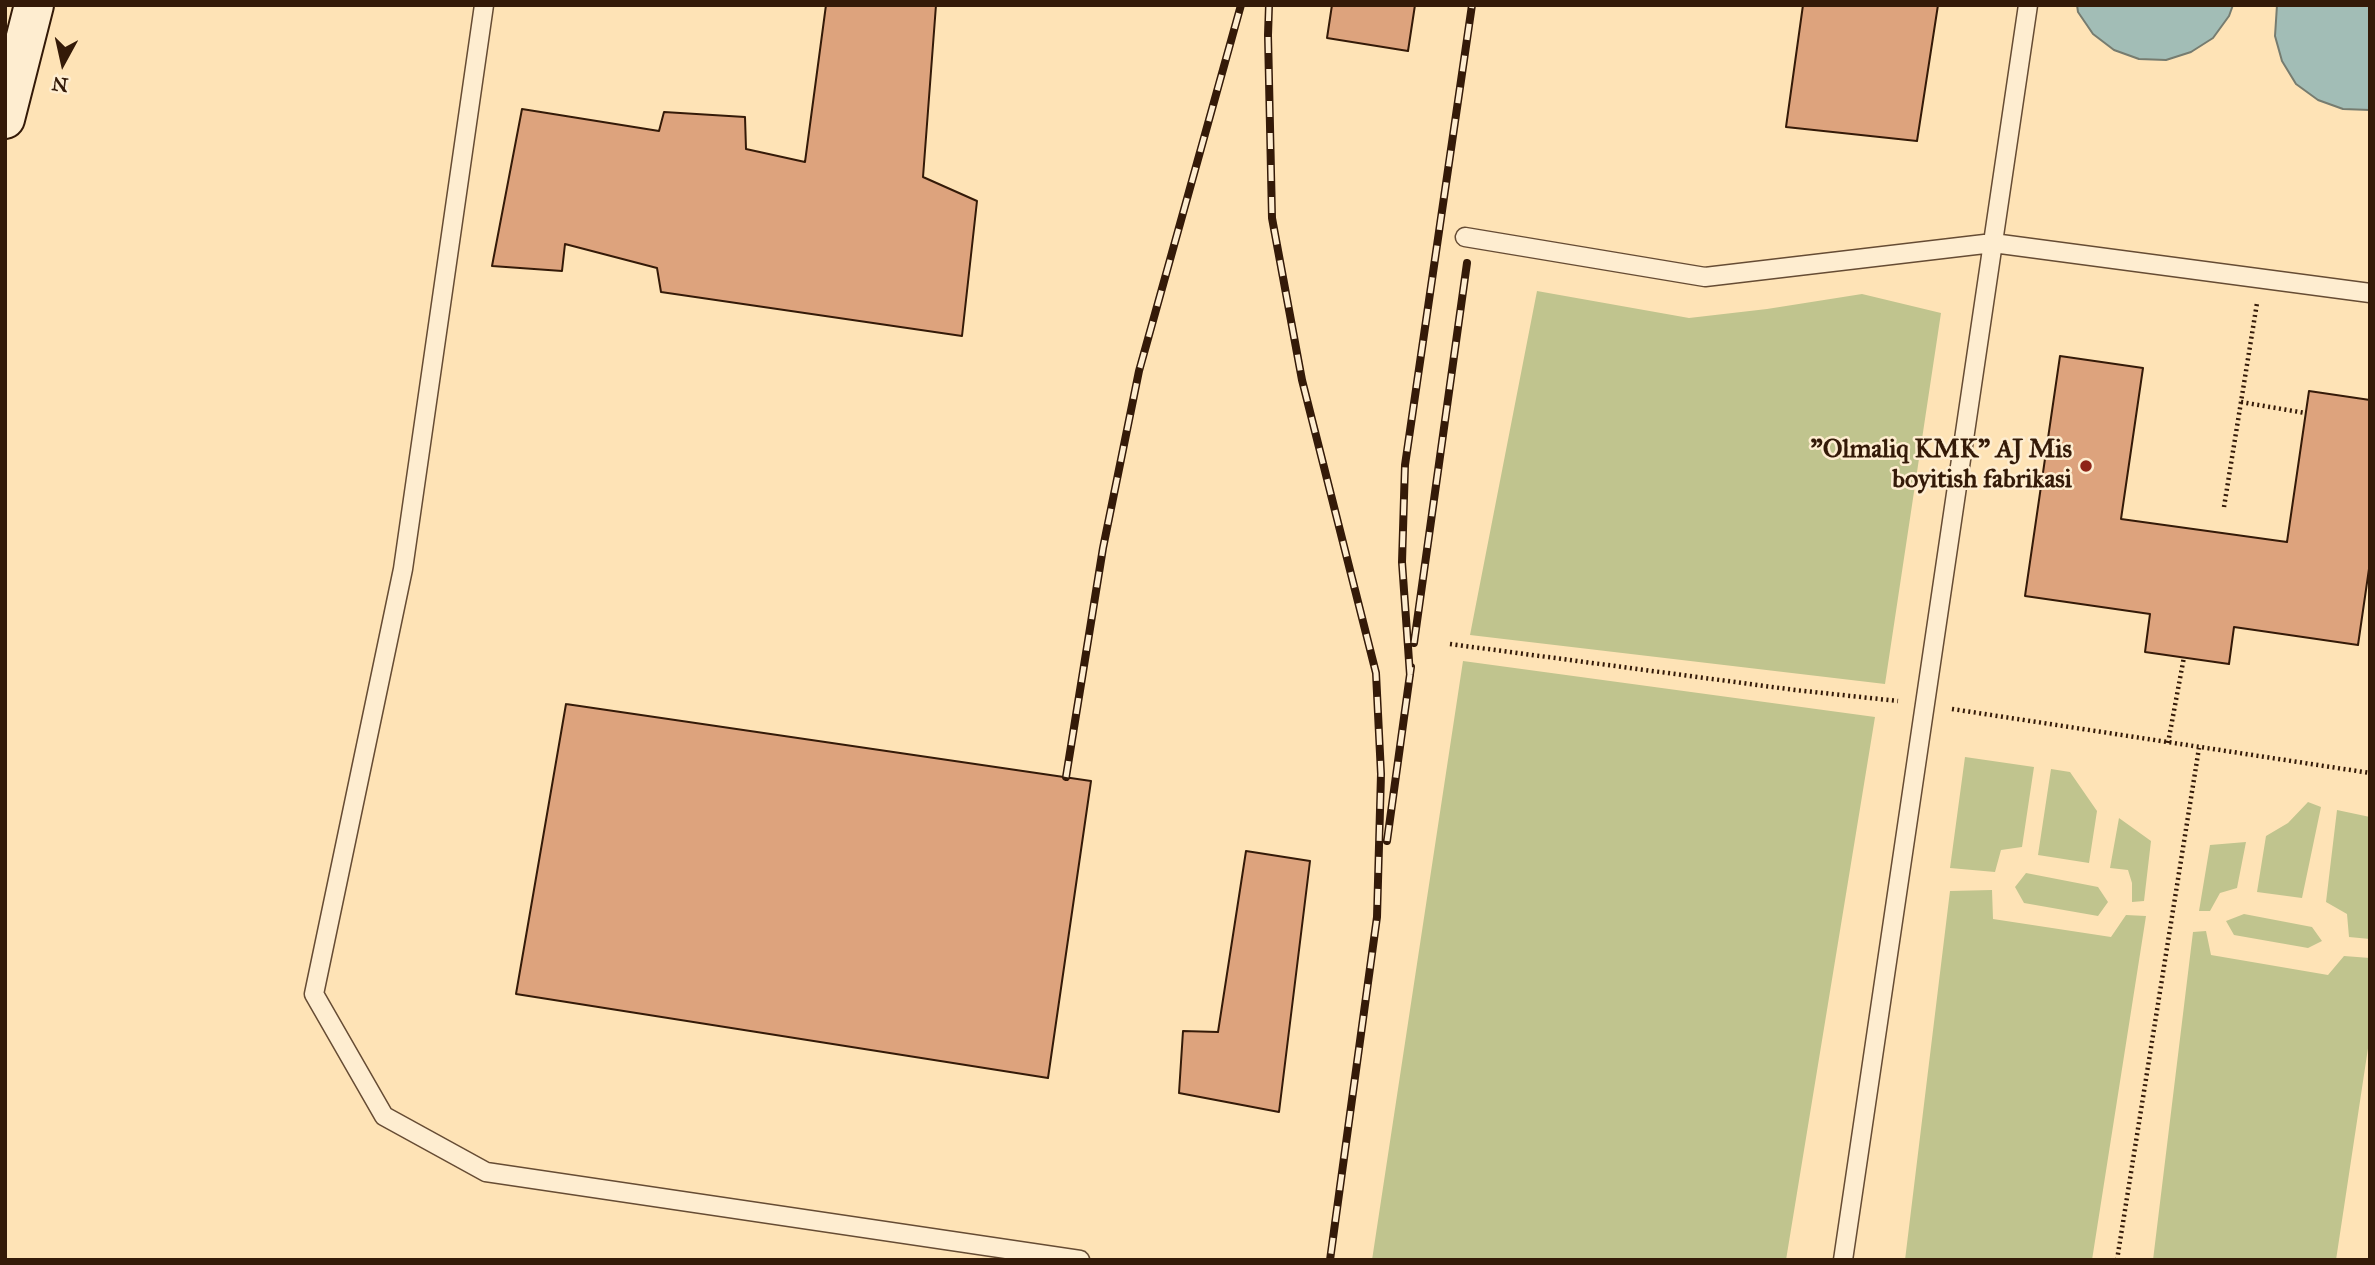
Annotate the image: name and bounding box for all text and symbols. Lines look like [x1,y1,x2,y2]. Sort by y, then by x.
north arrow [28,28,98,98]
text: N [50,72,70,97]
place label: "Olmaliq KMK” AJ Mis boyitish fabrikasi [1811,435,2072,496]
marker: "Olmaliq KMK” AJ Mis boyitish fabrikasi [2078,458,2094,474]

